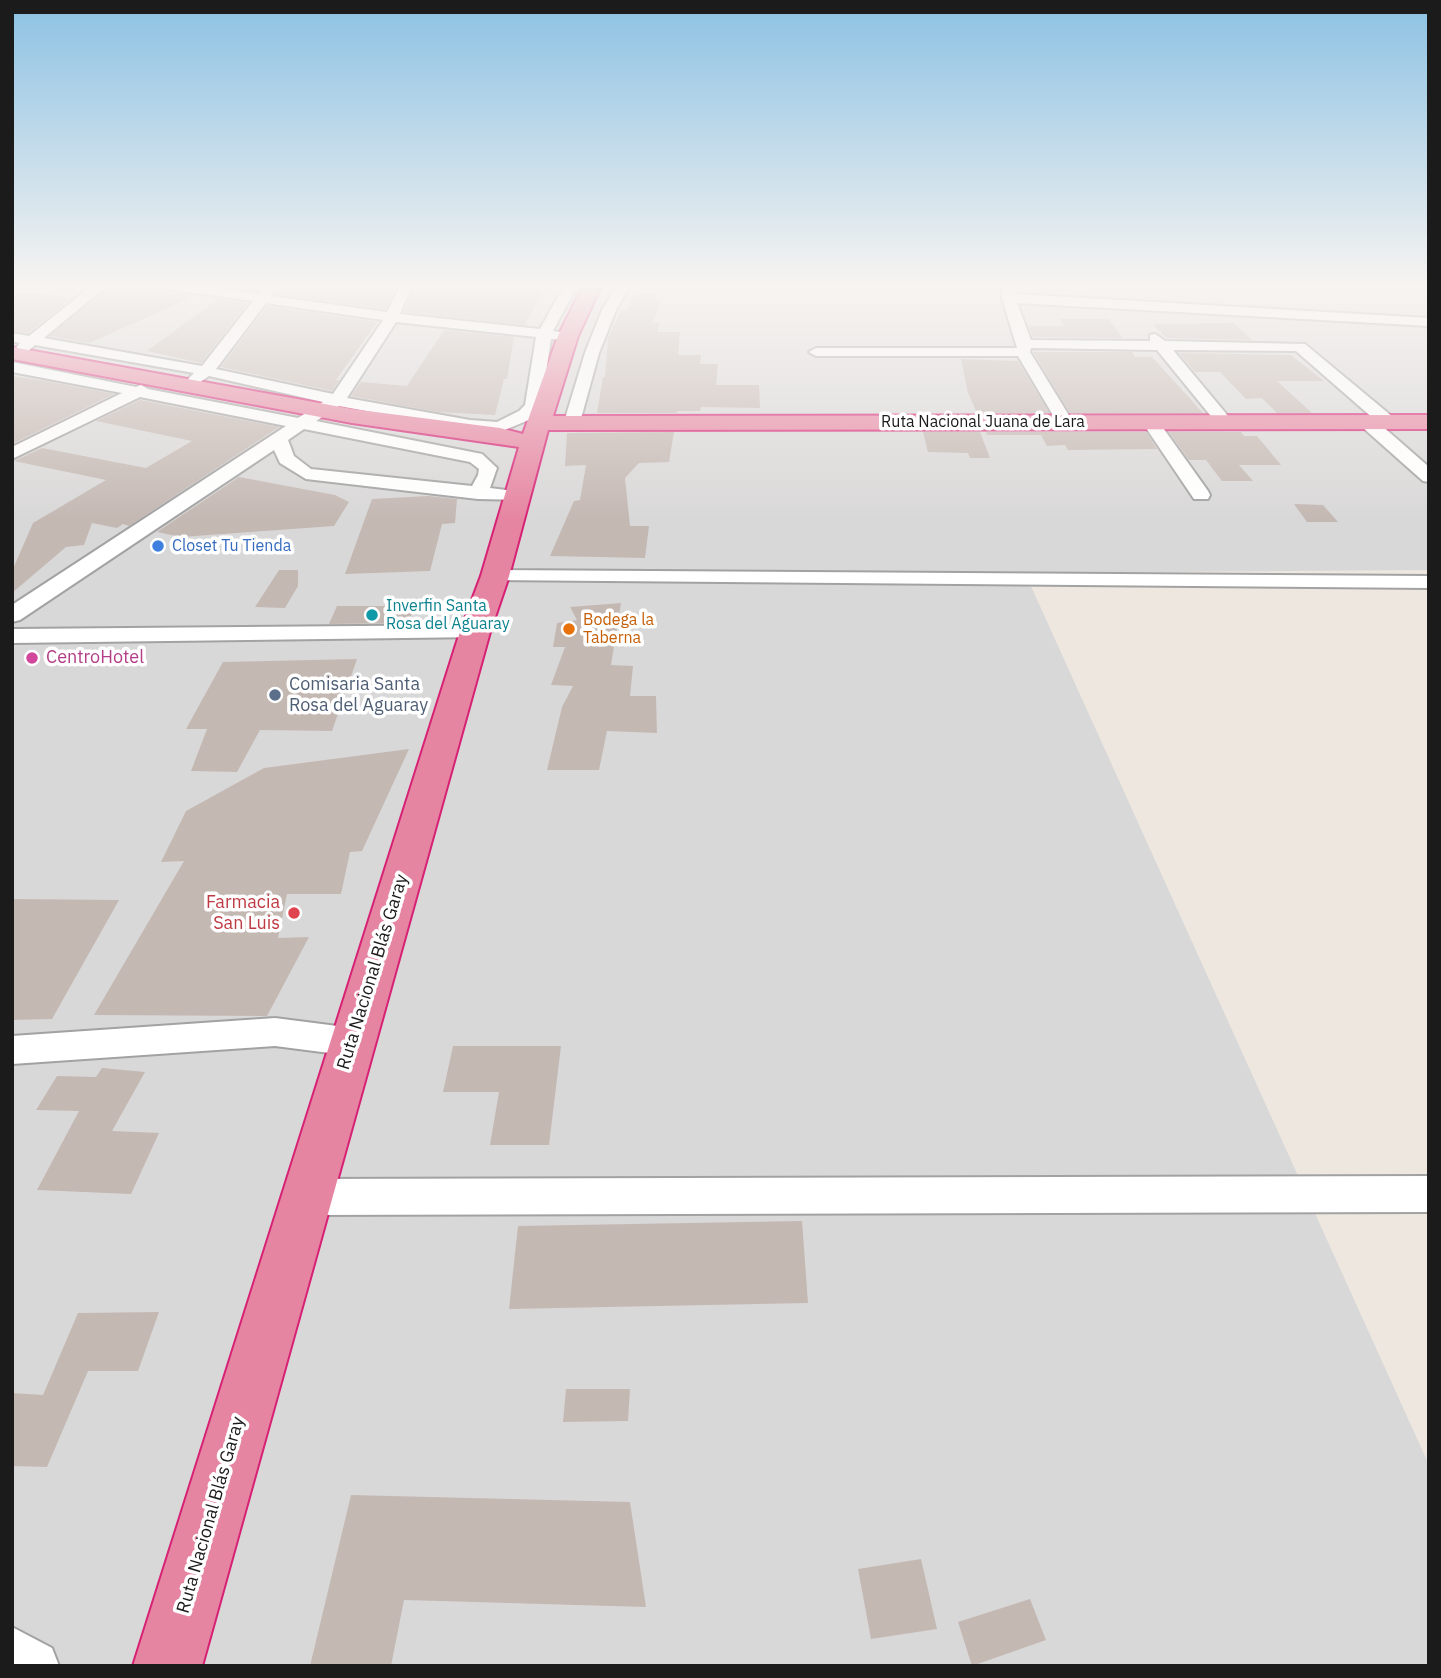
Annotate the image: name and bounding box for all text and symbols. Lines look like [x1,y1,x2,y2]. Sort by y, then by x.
street label: Ruta Nacional Juana de Lara [881,412,1085,432]
place label: Closet Tu Tienda [172,536,291,556]
marker: Closet Tu Tienda [150,538,166,554]
place label: Inverfin Santa Rosa del Aguaray [386,596,510,634]
marker: Inverfin Santa Rosa del Aguaray [364,607,380,623]
place label: Bodega la Taberna [583,610,654,648]
marker: Bodega la Taberna [561,621,577,637]
place label: CentroHotel [46,647,144,669]
marker: CentroHotel [24,650,40,666]
place label: Comisaria Santa Rosa del Aguaray [289,674,428,716]
marker: Comisaria Santa Rosa del Aguaray [267,687,283,703]
street label: Ruta Nacional Blás Garay [333,872,413,1072]
place label: Farmacia San Luis [206,892,280,934]
marker: Farmacia San Luis [286,905,302,921]
street label: Ruta Nacional Blás Garay [173,1414,249,1616]

